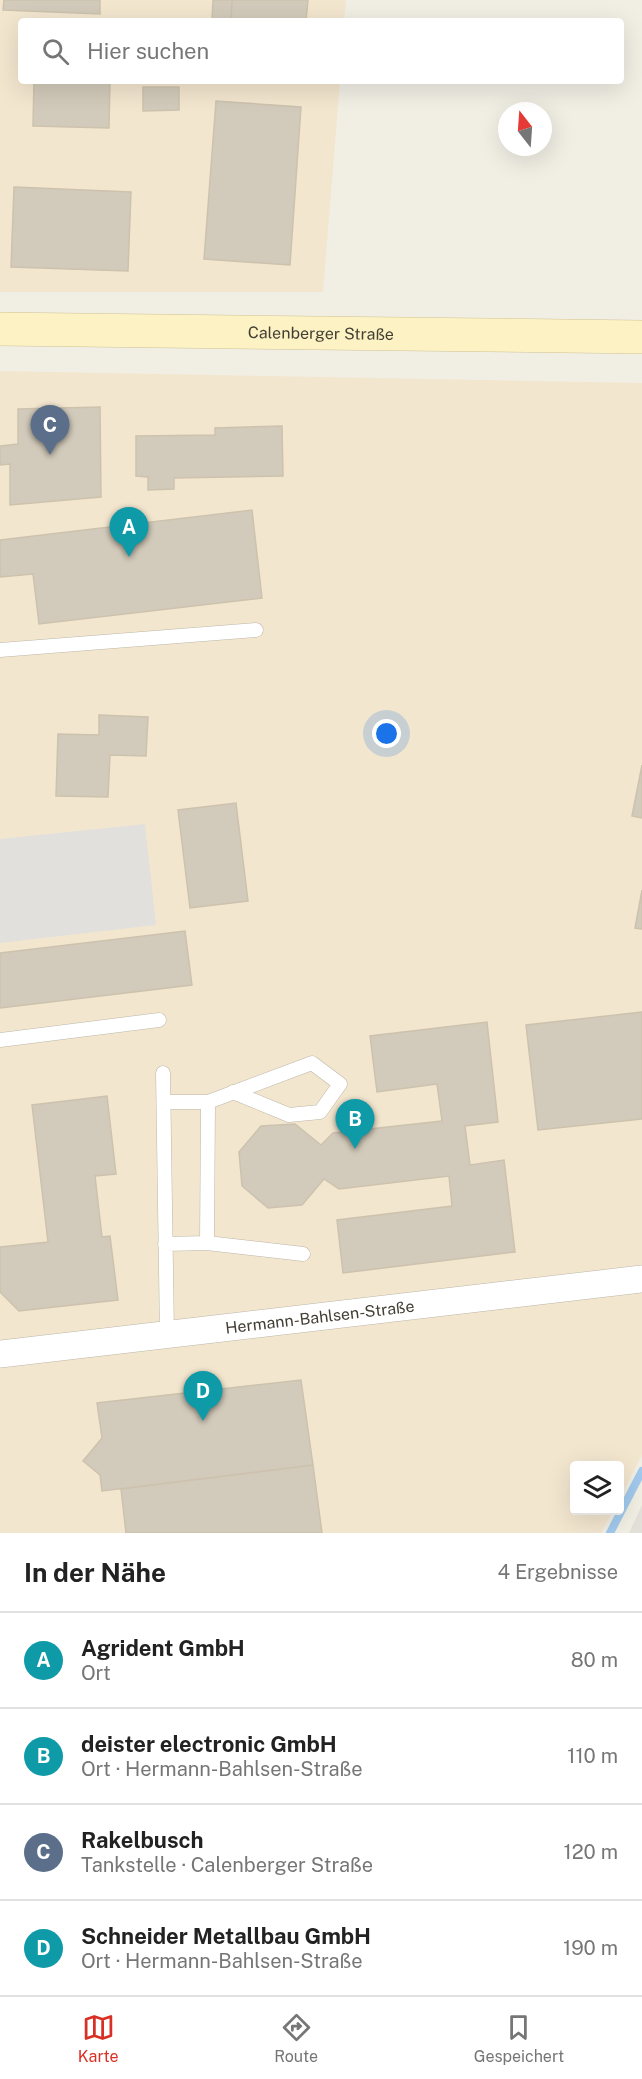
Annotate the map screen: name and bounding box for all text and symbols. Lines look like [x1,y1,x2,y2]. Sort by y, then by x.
search box [18,18,624,84]
icon: search [39,35,72,68]
text: Hier suchen [87,38,209,64]
north arrow [498,102,552,156]
street label: Calenberger Straße [248,323,394,344]
pin: C [31,406,70,455]
pin: A [110,508,148,557]
your location [372,719,401,748]
pin: B [336,1100,374,1149]
street label: Hermann-Bahlsen-Straße [224,1297,415,1338]
pin: D [184,1372,222,1421]
map controls [570,1461,624,1515]
button: layers [570,1461,624,1515]
text: In der Nähe [24,1557,166,1588]
text: 4 Ergebnisse [498,1560,618,1584]
text: Agrident GmbH [81,1635,245,1661]
text: A [36,1648,51,1672]
text: 80 m [571,1648,618,1672]
text: Ort [81,1661,111,1685]
text: deister electronic GmbH [81,1731,337,1757]
text: B [37,1744,50,1768]
text: 110 m [567,1744,618,1768]
text: Ort · Hermann-Bahlsen-Straße [81,1757,363,1781]
text: Rakelbusch [81,1827,204,1853]
text: C [36,1840,51,1864]
text: 120 m [564,1840,618,1864]
text: Tankstelle · Calenberger Straße [81,1853,373,1877]
text: Schneider Metallbau GmbH [81,1923,371,1949]
text: D [36,1936,51,1960]
text: 190 m [563,1936,618,1960]
text: Ort · Hermann-Bahlsen-Straße [81,1949,363,1973]
tab: Karte [78,2011,119,2066]
tab: Route [274,2011,318,2066]
tab: Gespeichert [474,2011,564,2066]

